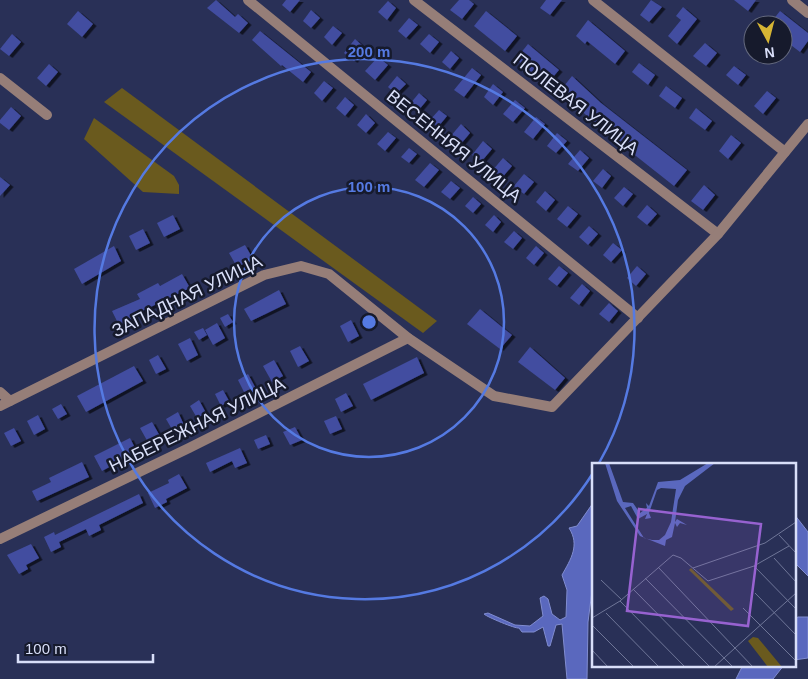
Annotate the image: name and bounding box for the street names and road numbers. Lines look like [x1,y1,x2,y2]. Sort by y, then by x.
street label: ПОЛЕВАЯ УЛИЦА [510,49,642,159]
street label: ВЕСЕННЯЯ УЛИЦА [383,86,525,206]
street label: ЗАПАДНАЯ УЛИЦА [109,251,265,341]
street label: НАБЕРЕЖНАЯ УЛИЦА [106,374,288,476]

